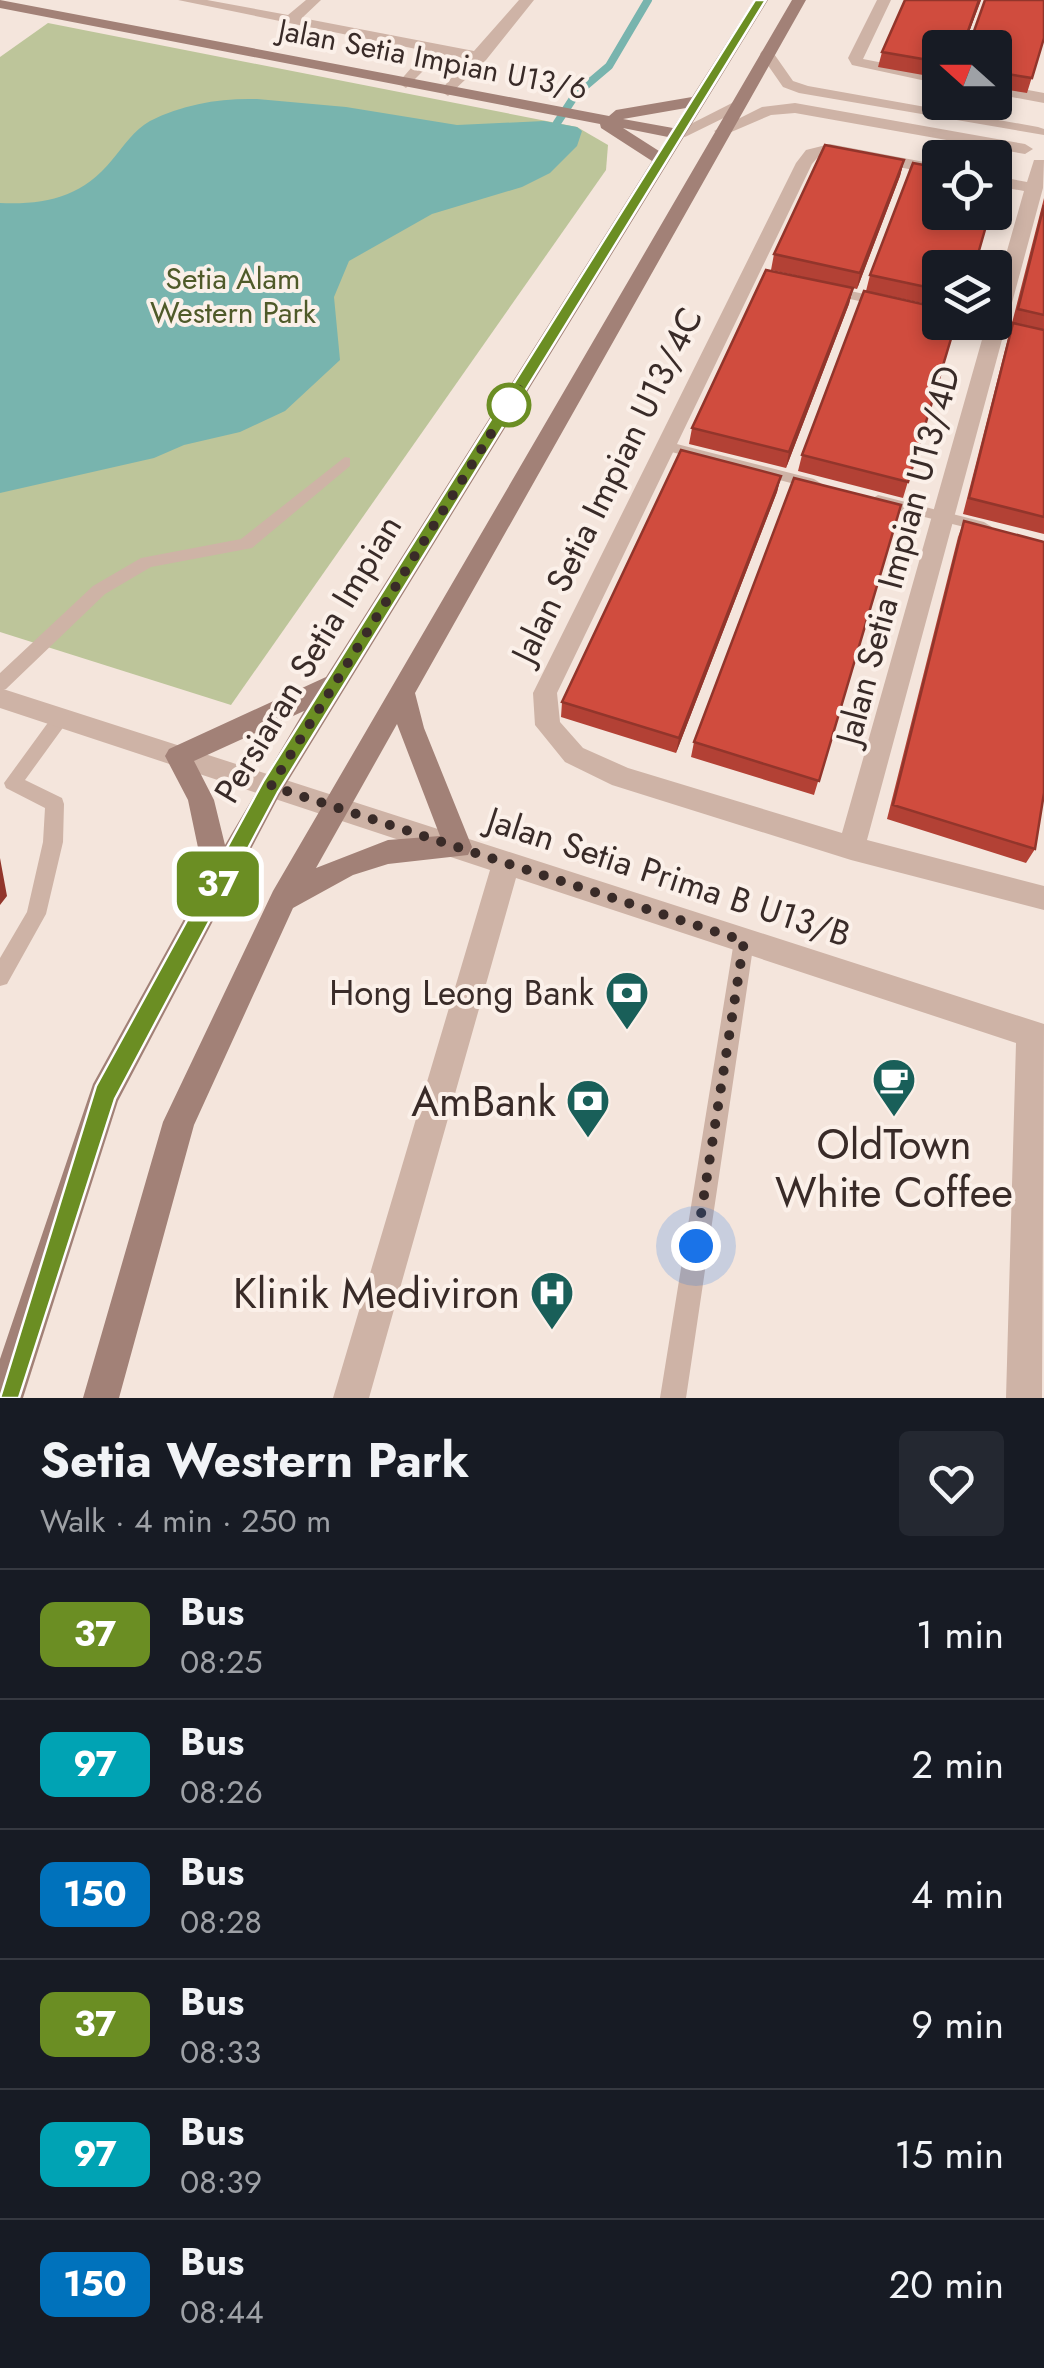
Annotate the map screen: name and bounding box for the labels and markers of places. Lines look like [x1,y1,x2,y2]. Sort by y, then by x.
unlabelled marker [488,384,530,426]
place label: Hong Leong Bank [329,968,595,1018]
bank icon: Hong Leong Bank [604,970,650,1031]
cafe icon: OldTown White Coffee [871,1057,917,1118]
place label: AmBank [411,1071,557,1132]
bank icon: AmBank [565,1078,611,1139]
place label: OldTown White Coffee [775,1114,1013,1223]
place label: Klinik Mediviron [233,1263,520,1324]
hospital icon: Klinik Mediviron [529,1270,575,1331]

